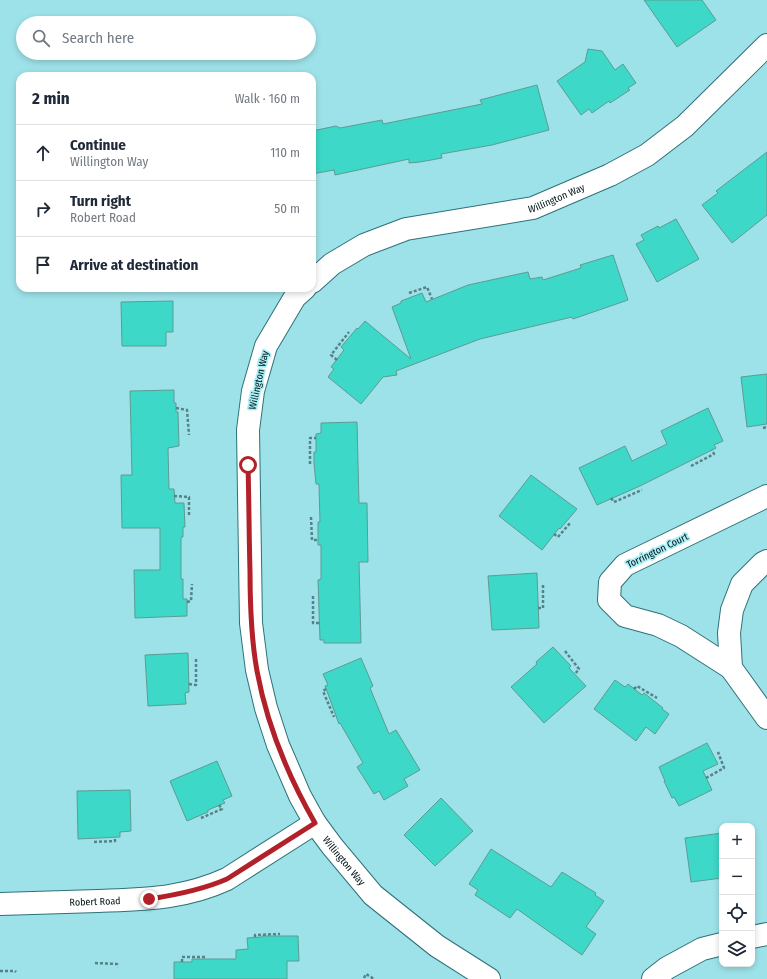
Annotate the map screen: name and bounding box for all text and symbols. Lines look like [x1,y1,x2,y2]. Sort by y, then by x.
search box [16,16,316,60]
icon: search [30,27,52,49]
text: Search here [62,29,134,47]
text: 2 min [32,88,70,109]
text: Walk · 160 m [235,91,300,106]
text: Continue [70,136,126,154]
icon: ahead [32,142,54,164]
text: 110 m [270,145,300,160]
text: Willington Way [70,154,148,169]
street label: Willington Way [527,181,587,216]
text: Turn right [70,192,131,210]
icon: right [32,198,54,220]
text: 50 m [274,201,300,216]
text: Robert Road [70,210,136,225]
icon: arrive [32,254,54,276]
text: Arrive at destination [70,256,198,274]
street label: Willington Way [246,349,272,411]
route start [239,456,257,474]
street label: Torrington Court [625,531,691,571]
map controls [719,823,755,967]
button: + [719,823,755,859]
street label: Willington Way [320,834,368,889]
button: − [719,859,755,895]
route end [140,890,158,908]
street label: Robert Road [69,895,121,909]
button: locate [719,895,755,931]
button: layers [719,931,755,967]

